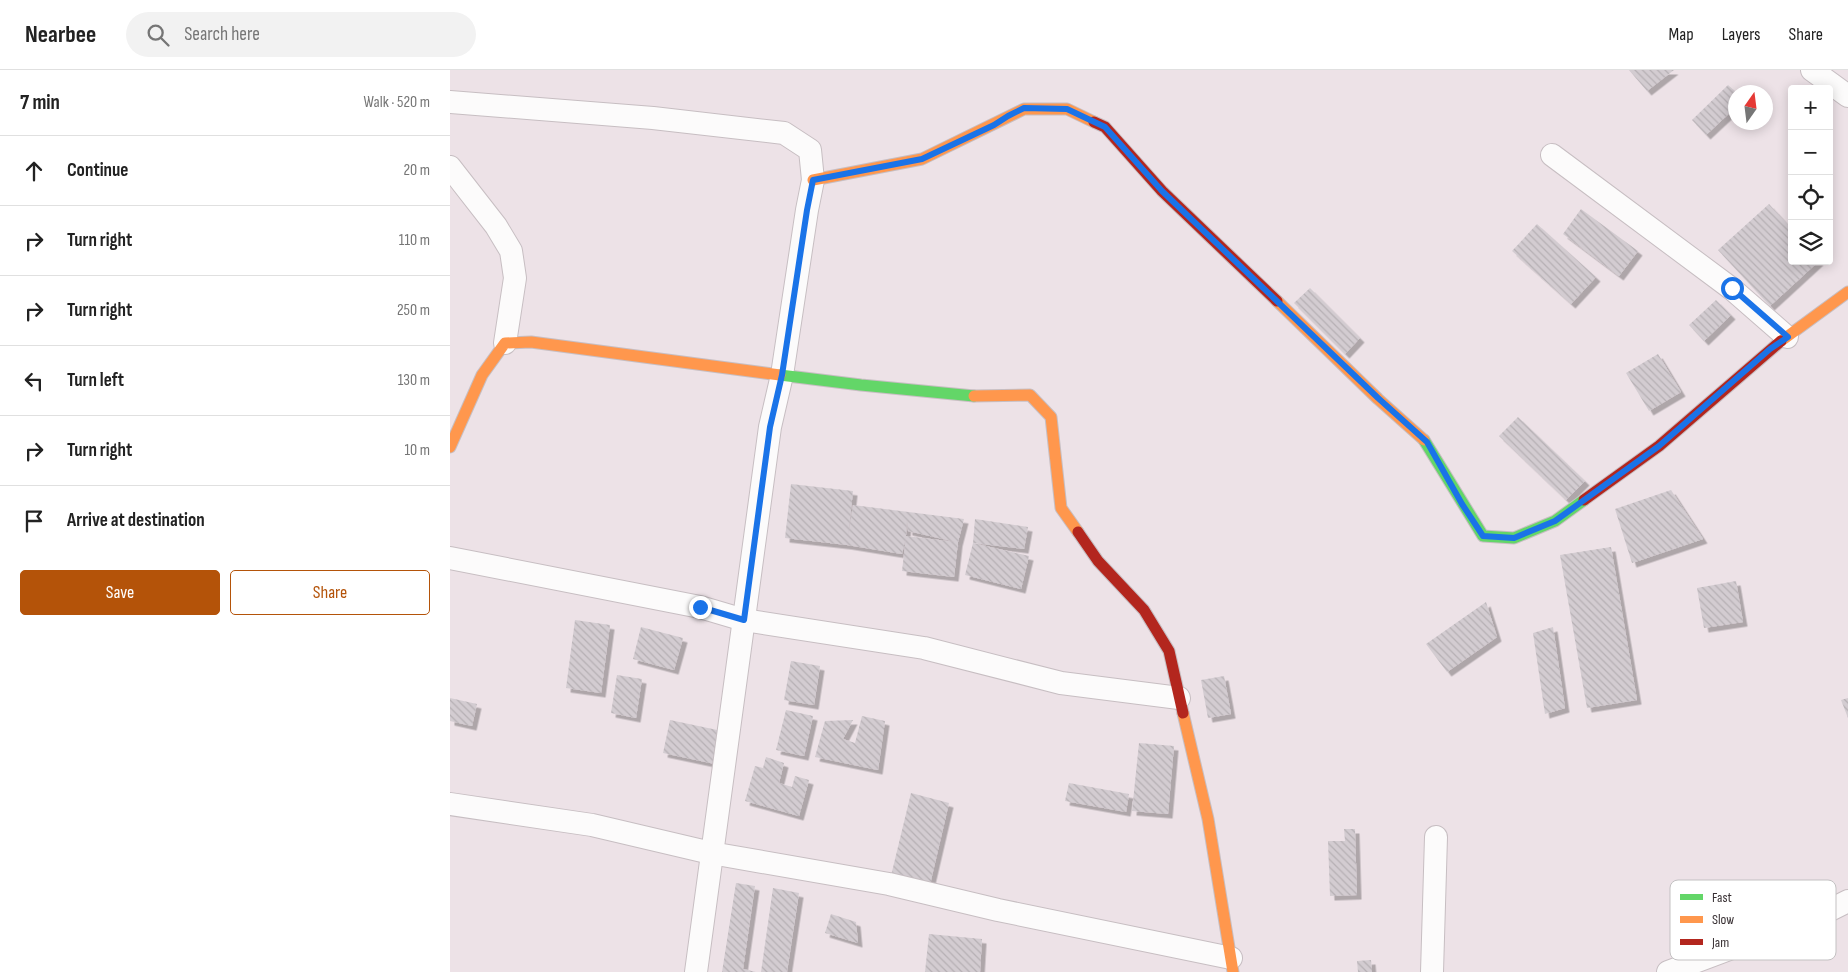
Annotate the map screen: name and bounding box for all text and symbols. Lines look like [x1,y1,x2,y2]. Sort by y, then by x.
search box [126,12,476,57]
text: Nearbee [25,20,96,49]
icon: search [144,21,172,49]
text: Search here [184,23,260,46]
text: Map [1669,24,1694,45]
text: Layers [1722,24,1761,45]
text: Share [1789,24,1823,45]
north arrow [1728,85,1773,130]
map controls [1788,85,1833,265]
button: + [1788,85,1833,130]
text: 7 min [20,90,60,115]
text: Walk · 520 m [364,93,430,112]
button: − [1788,130,1833,175]
icon: ahead [20,157,48,185]
text: Continue [67,159,128,182]
text: 20 m [403,161,430,180]
button: locate [1788,175,1833,220]
button: layers [1788,220,1833,265]
icon: right [20,227,48,255]
text: Turn right [67,229,132,252]
text: 110 m [399,231,430,250]
route start [1721,277,1744,300]
icon: right [20,297,48,325]
text: Turn right [67,299,132,322]
text: 250 m [397,301,430,320]
icon: left [20,367,48,395]
text: Turn left [67,369,124,392]
text: 130 m [398,371,430,390]
icon: right [20,437,48,465]
text: Turn right [67,439,132,462]
text: 10 m [404,441,430,460]
icon: arrive [20,507,48,535]
text: Arrive at destination [67,509,205,532]
button: Save [20,570,220,615]
button: Share [230,570,430,615]
route end [689,596,712,619]
legend [1670,880,1836,960]
text: Fast [1712,889,1732,906]
text: Slow [1712,911,1734,928]
text: Jam [1711,934,1729,951]

